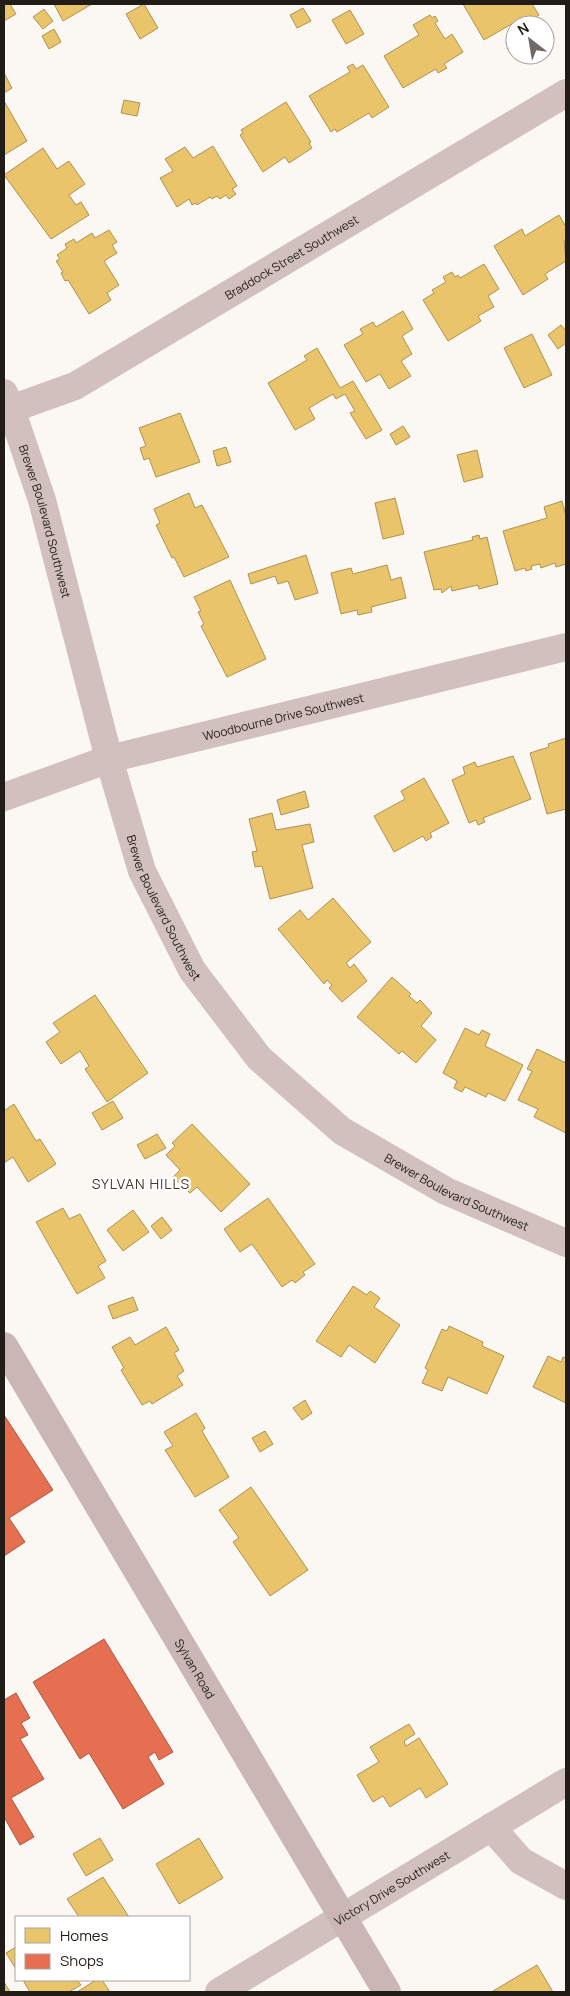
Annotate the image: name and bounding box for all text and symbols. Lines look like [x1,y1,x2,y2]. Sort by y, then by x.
north arrow [505,15,555,65]
text: N [514,18,532,39]
street label: Braddock Street Southwest [221,210,362,303]
street label: Brewer Boulevard Southwest [15,442,76,600]
street label: Woodbourne Drive Southwest [201,688,366,744]
street label: Brewer Boulevard Southwest [123,833,205,984]
street label: Brewer Boulevard Southwest [381,1149,532,1235]
district label: SYLVAN HILLS [92,1174,190,1193]
street label: Sylvan Road [171,1635,220,1702]
street label: Victory Drive Southwest [331,1846,453,1929]
legend [15,1916,190,1981]
text: Homes [60,1925,109,1946]
text: Shops [60,1950,104,1971]

